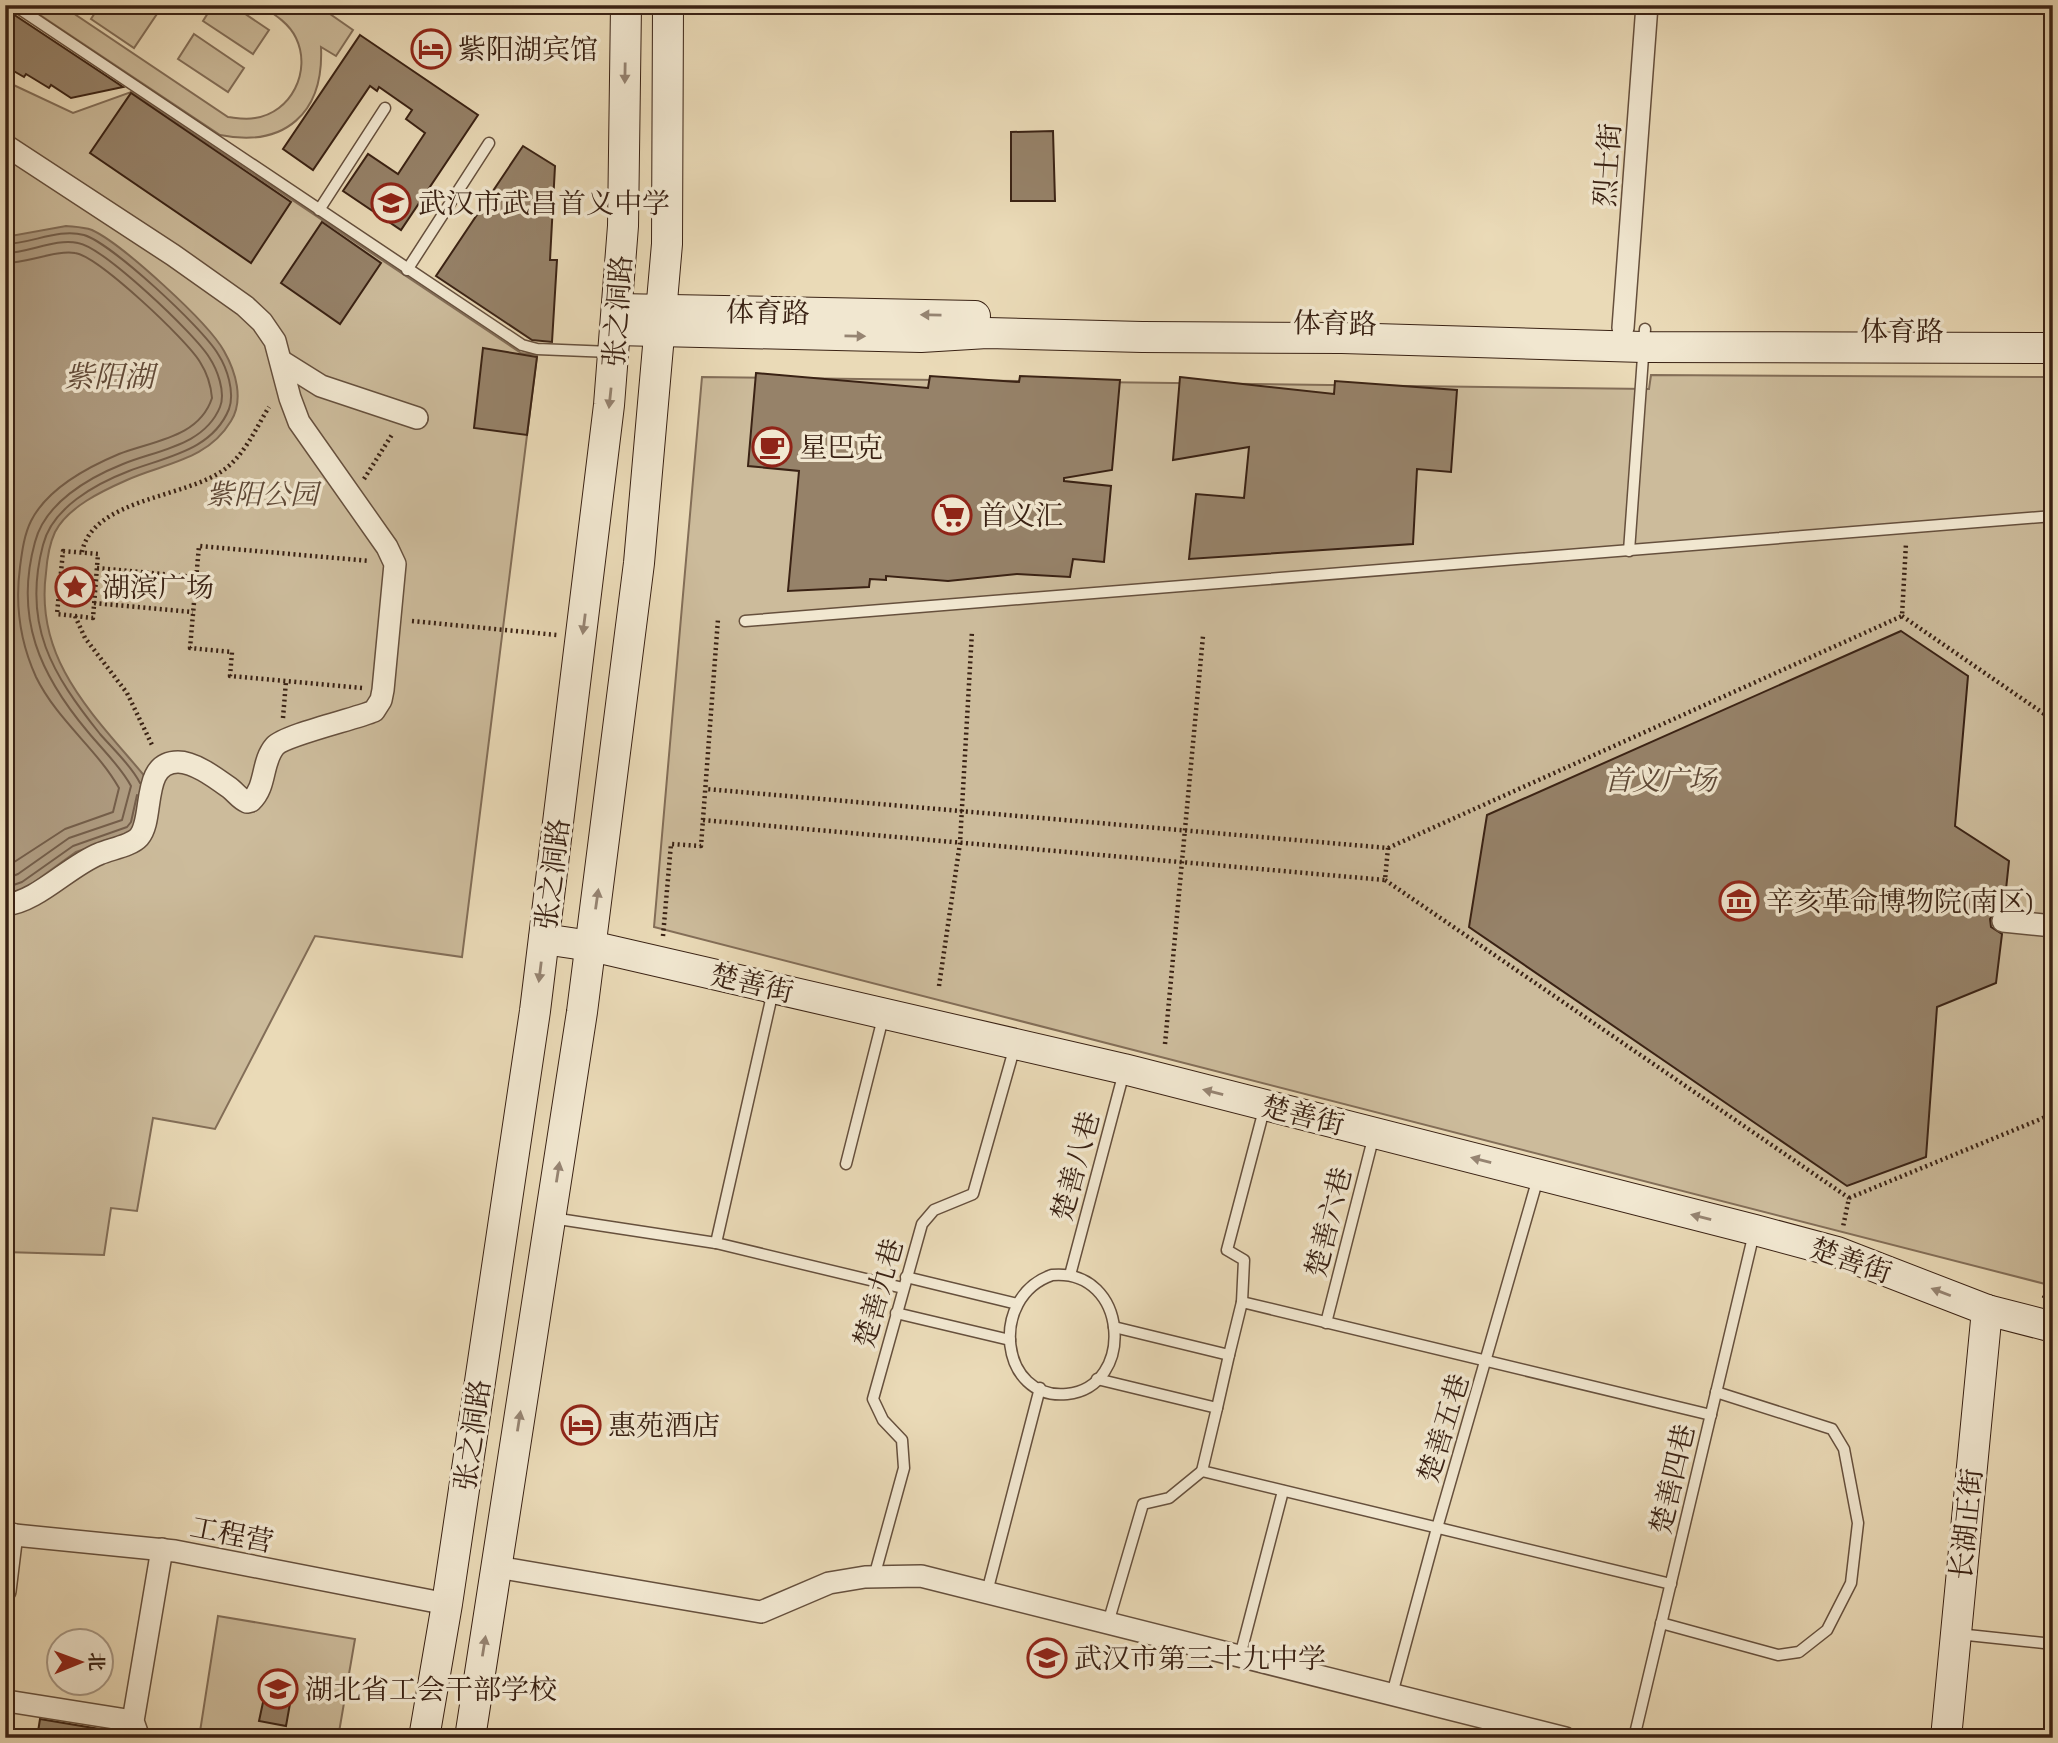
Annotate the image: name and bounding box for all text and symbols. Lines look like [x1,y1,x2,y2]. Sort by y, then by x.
hotel icon: 紫阳湖宾馆 [410,28,452,70]
place label: 紫阳湖宾馆 [458,31,598,69]
one-way arrow [619,63,631,85]
street label: 烈士街 [1586,122,1630,208]
school or university icon: 武汉市武昌首义中学 [370,182,412,224]
place label: 武汉市武昌首义中学 [418,185,670,223]
street label: 张之洞路 [595,254,641,368]
street label: 体育路 [726,293,810,333]
street label: 体育路 [1293,304,1377,344]
one-way arrow [920,310,942,321]
street label: 体育路 [1860,313,1944,351]
one-way arrow [844,330,866,342]
water label: 紫阳湖 [64,357,159,397]
one-way arrow [604,388,615,410]
cafe icon: 星巴克 [751,426,793,468]
place label: 星巴克 [799,429,883,467]
park label: 紫阳公园 [206,476,322,514]
supermarket icon: 首义汇 [931,494,973,536]
place label: 首义汇 [979,497,1063,535]
place icon: 湖滨广场 [54,566,96,608]
place label: 湖滨广场 [102,569,214,607]
one-way arrow [578,614,589,636]
park label: 首义广场 [1604,762,1718,800]
street label: 张之洞路 [527,816,579,932]
museum icon: 辛亥革命博物院(南区) [1718,880,1760,922]
place label: 辛亥革命博物院(南区) [1766,883,2033,921]
one-way arrow [592,887,603,909]
street label: 楚善街 [707,956,797,1012]
one-way arrow [534,961,545,983]
one-way arrow [1202,1086,1224,1097]
street label: 楚善街 [1257,1087,1348,1145]
street label: 楚善八巷 [1043,1107,1109,1225]
one-way arrow [1469,1154,1491,1165]
one-way arrow [553,1161,564,1183]
street label: 楚善六巷 [1297,1163,1361,1281]
one-way arrow [1690,1211,1712,1222]
street label: 楚善街 [1805,1229,1897,1293]
street label: 楚善九巷 [845,1234,913,1352]
one-way arrow [1930,1287,1951,1298]
street label: 楚善五巷 [1409,1369,1479,1487]
street label: 张之洞路 [446,1377,500,1493]
hotel icon: 惠苑酒店 [560,1404,602,1446]
place label: 惠苑酒店 [608,1407,720,1445]
one-way arrow [514,1410,525,1432]
street label: 楚善四巷 [1642,1420,1704,1538]
street label: 长湖正街 [1942,1466,1992,1582]
street label: 工程营 [187,1508,277,1562]
north arrow [46,1628,116,1698]
one-way arrow [479,1635,490,1657]
school or university icon: 武汉市第三十九中学 [1026,1637,1068,1679]
place label: 武汉市第三十九中学 [1074,1640,1326,1678]
text: 北 [83,1652,109,1671]
school or university icon: 湖北省工会干部学校 [257,1668,299,1710]
place label: 湖北省工会干部学校 [305,1671,557,1709]

